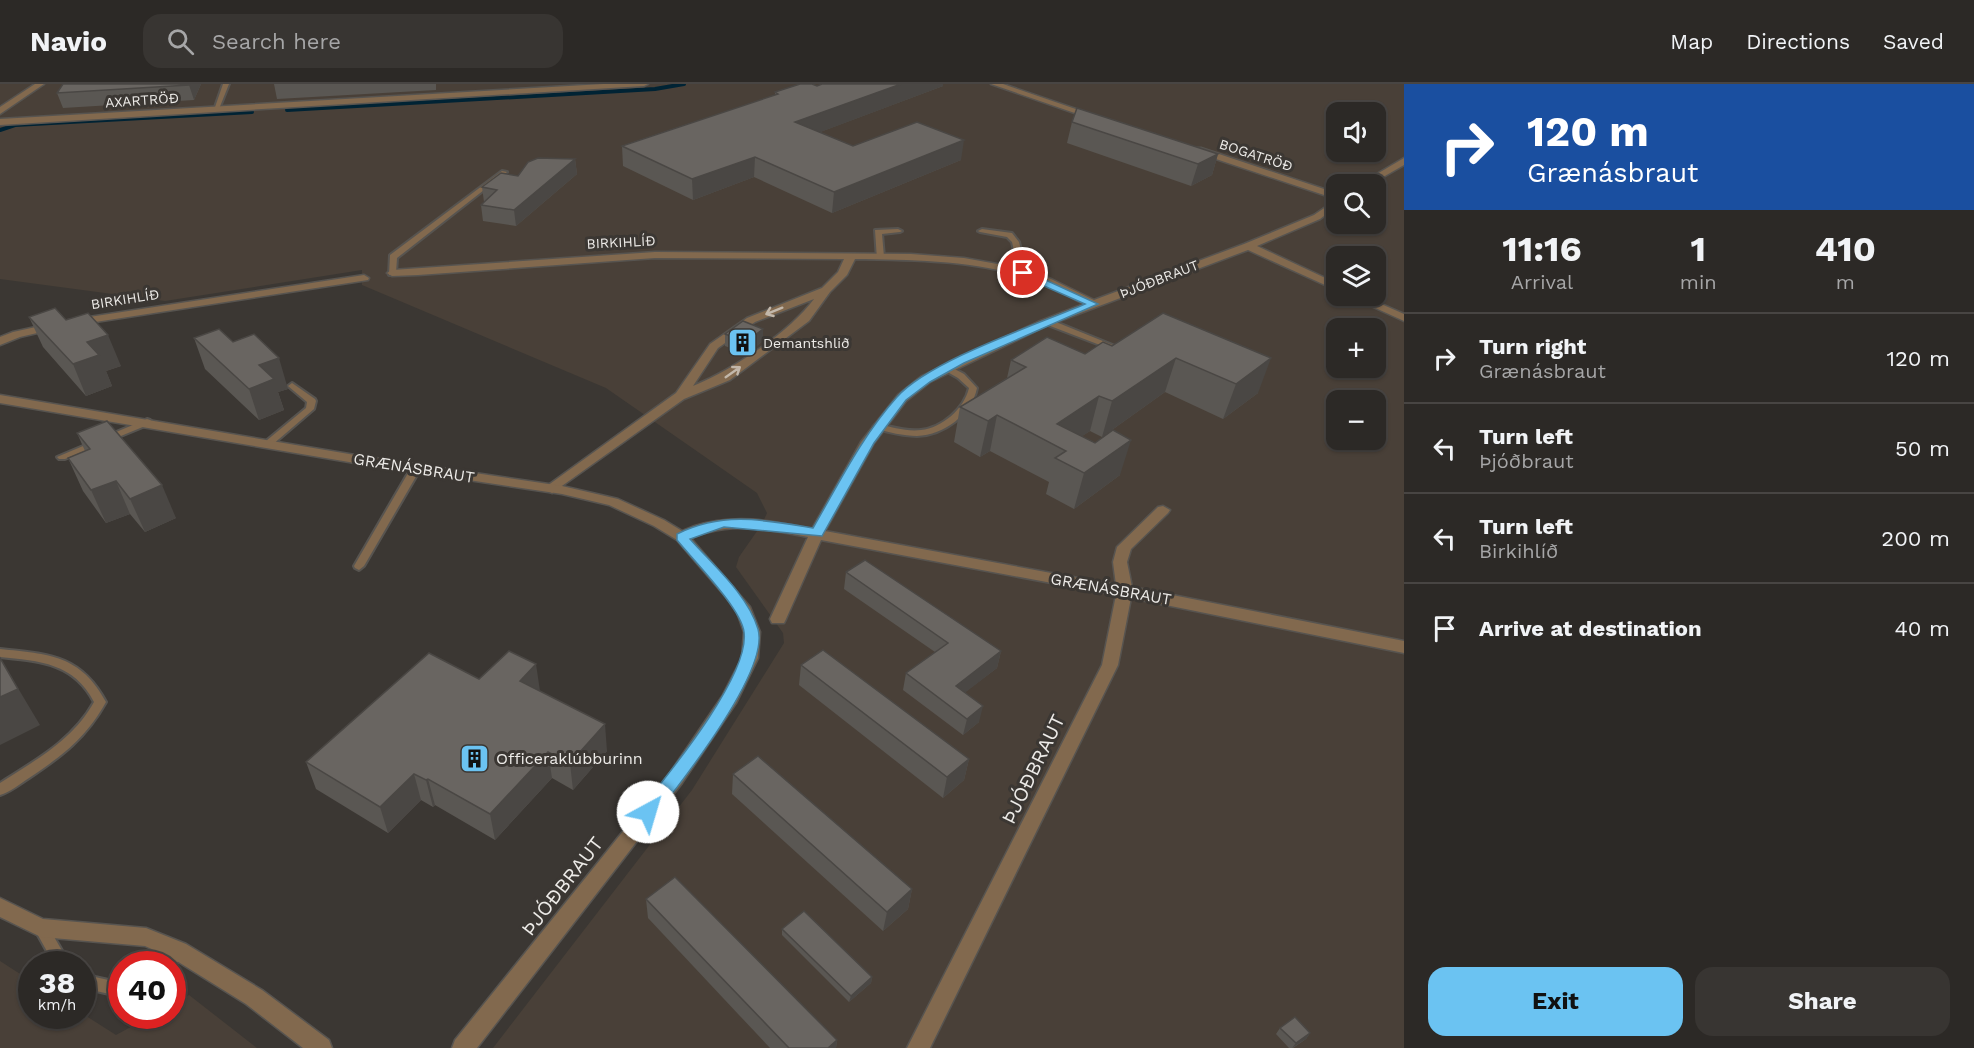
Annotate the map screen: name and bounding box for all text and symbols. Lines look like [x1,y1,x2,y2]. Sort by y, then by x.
search box [143,14,563,68]
text: Navio [30,25,107,58]
icon: search [164,25,197,58]
text: Search here [212,29,341,54]
text: Map [1670,29,1713,54]
text: Directions [1746,29,1850,54]
text: Saved [1883,29,1944,54]
street label: AXARTRÖÐ [105,89,179,111]
map controls [1326,102,1386,450]
button: sound [1326,102,1386,162]
text: 120 m [1527,107,1649,156]
icon: right [1428,108,1506,186]
street label: BOGATRÖÐ [1217,136,1295,174]
text: Grænásbraut [1527,157,1698,189]
button: search [1326,174,1386,234]
text: 11:16 [1502,228,1582,270]
text: 1 [1690,228,1706,270]
text: 410 [1815,228,1876,270]
street label: BIRKIHLÍÐ [586,232,656,252]
button: layers [1326,246,1386,306]
pin [997,247,1048,298]
icon: arrive [1006,256,1039,289]
street label: ÞJÓÐBRAUT [1117,256,1201,301]
text: Arrival [1511,270,1573,294]
text: min [1680,270,1717,294]
text: m [1836,270,1855,294]
street label: BIRKIHLÍÐ [90,286,160,312]
one-way arrow [765,306,784,317]
button: + [1326,318,1386,378]
building icon: Demantshlið [726,327,758,359]
text: Turn right [1479,334,1586,359]
place label: Demantshlið [763,335,850,351]
icon: right [1428,342,1461,375]
text: 120 m [1886,346,1950,371]
text: Grænásbraut [1479,359,1606,383]
one-way arrow [724,366,740,378]
button: − [1326,390,1386,450]
text: Turn left [1479,424,1573,449]
icon: left [1428,432,1461,465]
text: 50 m [1895,436,1950,461]
street label: GRÆNÁSBRAUT [352,449,476,487]
text: Þjóðbraut [1479,449,1574,473]
text: Turn left [1479,514,1573,539]
icon: left [1428,522,1461,555]
text: 200 m [1881,526,1950,551]
text: Birkihlíð [1479,539,1558,563]
street label: GRÆNÁSBRAUT [1049,569,1173,609]
icon: arrive [1428,612,1461,645]
text: Arrive at destination [1479,616,1702,641]
text: 40 m [1894,616,1950,641]
street label: ÞJÓÐBRAUT [996,710,1070,828]
building icon: Officeraklúbburinn [459,742,491,774]
place label: Officeraklúbburinn [496,749,643,768]
position arrow [616,780,680,844]
street label: ÞJÓÐBRAUT [516,832,608,940]
speed limit sign: 40 [108,951,186,1029]
text: 38 [39,965,75,1000]
button: Exit [1428,967,1683,1036]
button: Share [1695,967,1950,1036]
text: km/h [38,996,76,1014]

